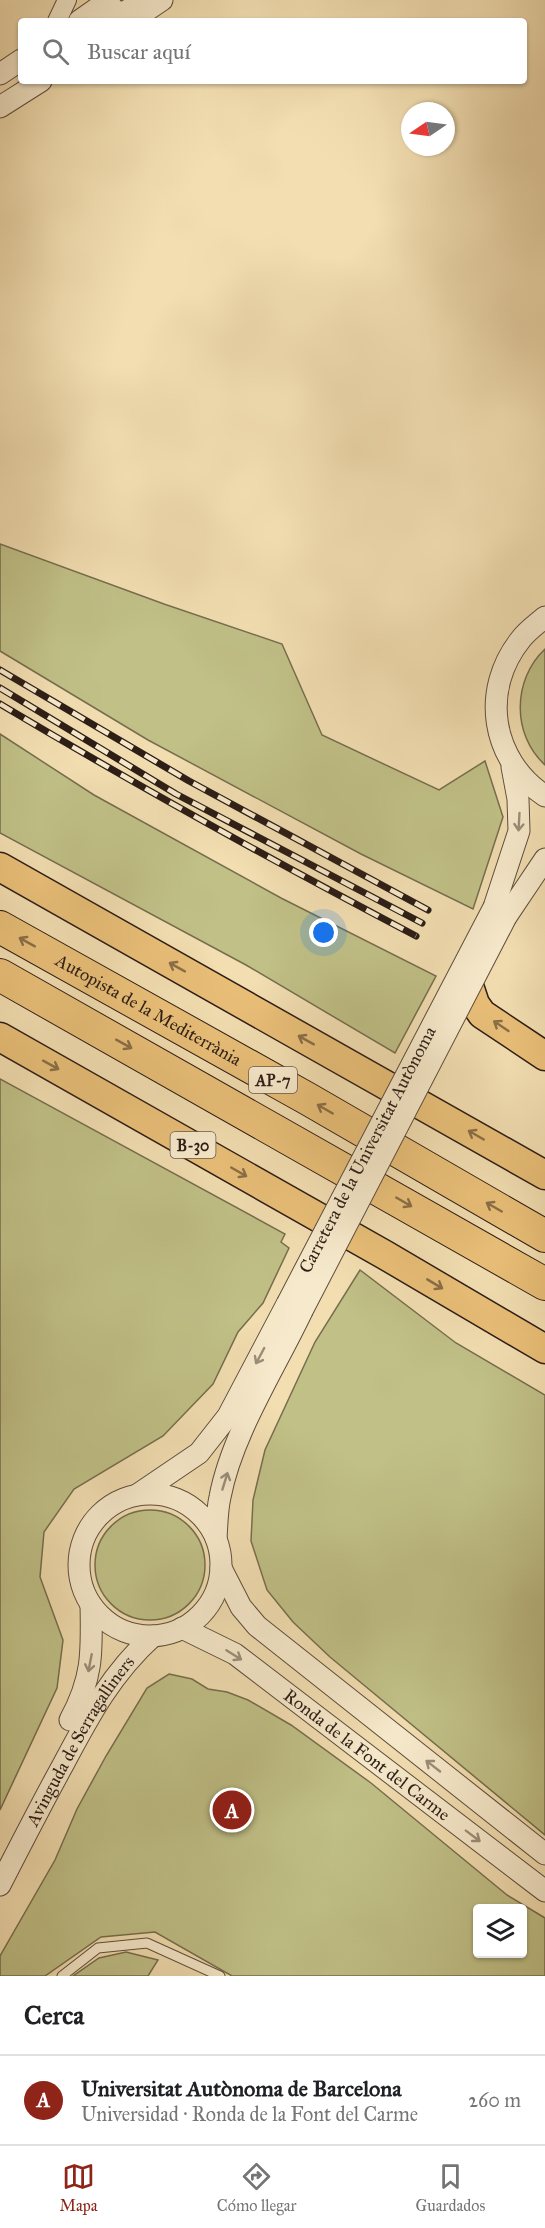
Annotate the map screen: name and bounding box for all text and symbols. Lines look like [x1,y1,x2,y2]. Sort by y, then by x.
search box [18,18,527,84]
icon: search [39,35,72,68]
text: Buscar aquí [87,38,190,65]
north arrow [401,102,455,156]
one-way arrow [513,811,524,831]
your location [309,918,338,947]
one-way arrow [19,936,36,948]
street label: Autopista de la Mediterrània [51,949,246,1071]
one-way arrow [168,960,185,972]
one-way arrow [493,1020,510,1032]
street label: Carretera de la Universitat Autònoma [294,1022,441,1277]
one-way arrow [298,1033,315,1045]
one-way arrow [116,1039,133,1051]
one-way arrow [42,1060,59,1072]
road number: AP-7 [249,1067,297,1093]
one-way arrow [317,1103,334,1115]
one-way arrow [468,1129,485,1141]
road number: B-30 [170,1132,216,1158]
one-way arrow [230,1166,247,1178]
one-way arrow [395,1196,412,1208]
one-way arrow [486,1201,503,1213]
one-way arrow [426,1279,443,1291]
one-way arrow [254,1347,265,1365]
one-way arrow [220,1471,231,1490]
one-way arrow [225,1649,242,1661]
street label: Avinguda de Serragalliners [21,1651,139,1831]
one-way arrow [84,1653,95,1673]
street label: Ronda de la Font del Carme [279,1684,455,1825]
one-way arrow [425,1759,441,1772]
pin: A [212,1788,252,1832]
one-way arrow [465,1830,481,1843]
map controls [473,1904,527,1958]
button: layers [473,1904,527,1958]
text: Cerca [24,1999,84,2031]
text: Universitat Autònoma de Barcelona [81,2075,401,2102]
text: A [37,2088,50,2112]
text: 260 m [468,2088,521,2112]
text: Universidad · Ronda de la Font del Carme [81,2102,418,2126]
tab: Mapa [60,2160,98,2215]
tab: Cómo llegar [217,2160,296,2215]
tab: Guardados [416,2160,485,2215]

